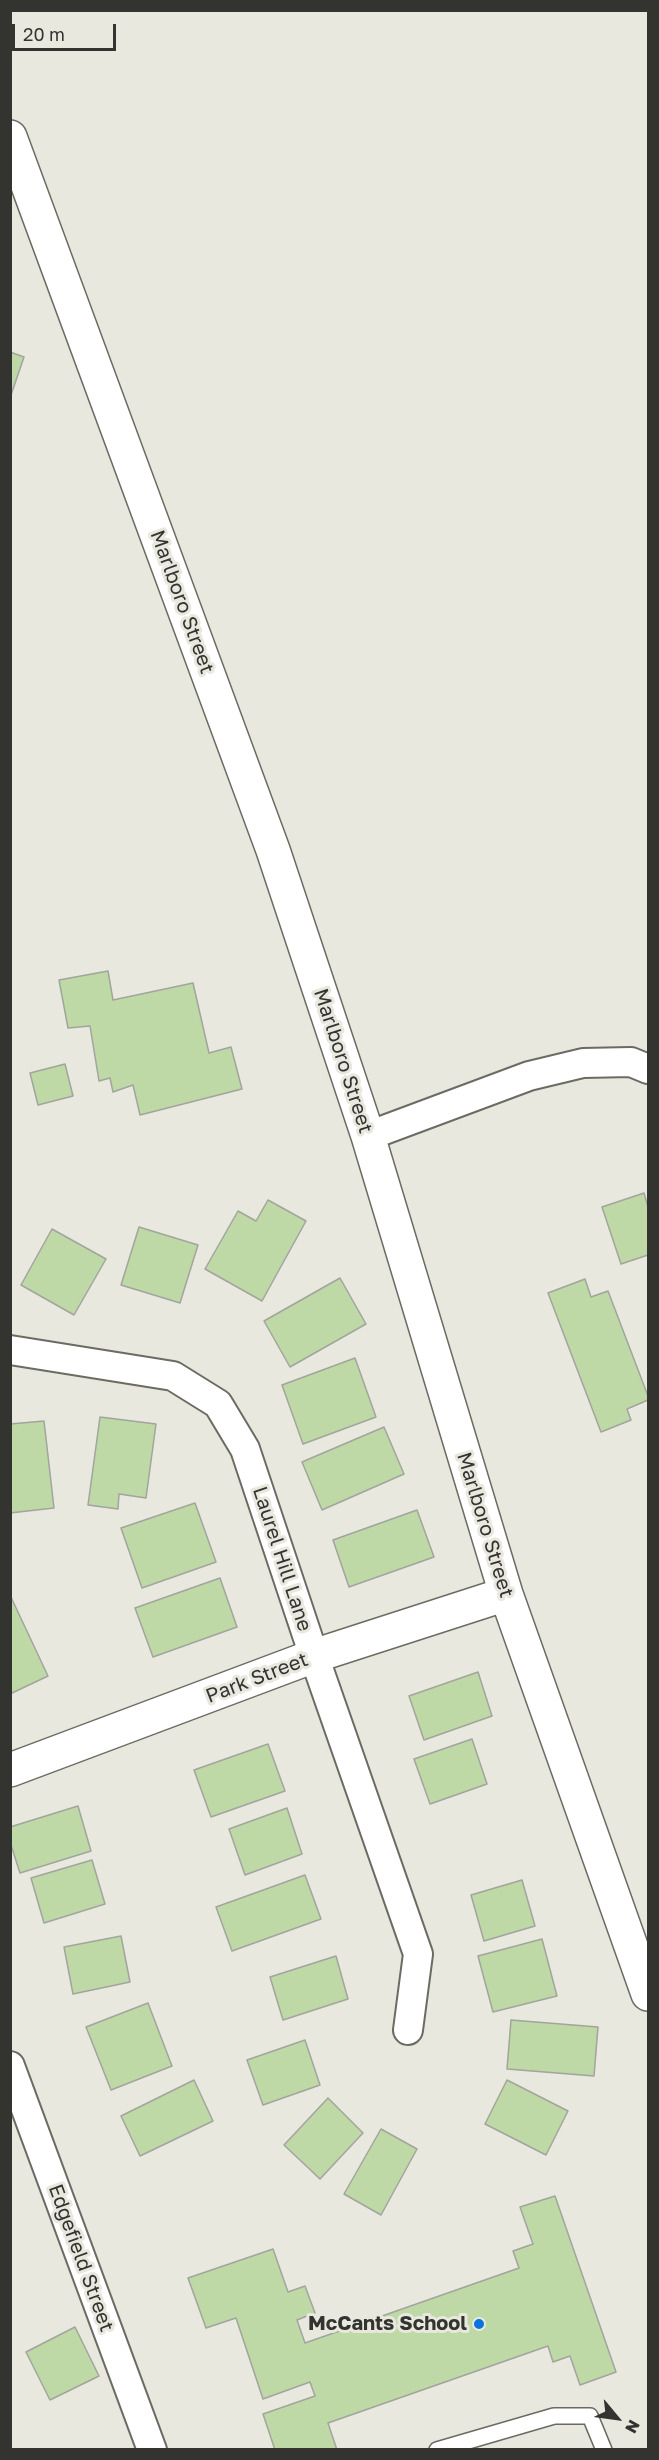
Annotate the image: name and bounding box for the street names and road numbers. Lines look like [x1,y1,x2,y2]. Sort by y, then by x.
street label: Marlboro Street [145,527,219,677]
street label: Marlboro Street [308,986,378,1136]
street label: Marlboro Street [451,1449,519,1601]
street label: Laurel Hill Lane [247,1484,317,1634]
street label: Park Street [203,1648,311,1708]
street label: Edgefield Street [43,2181,119,2335]

